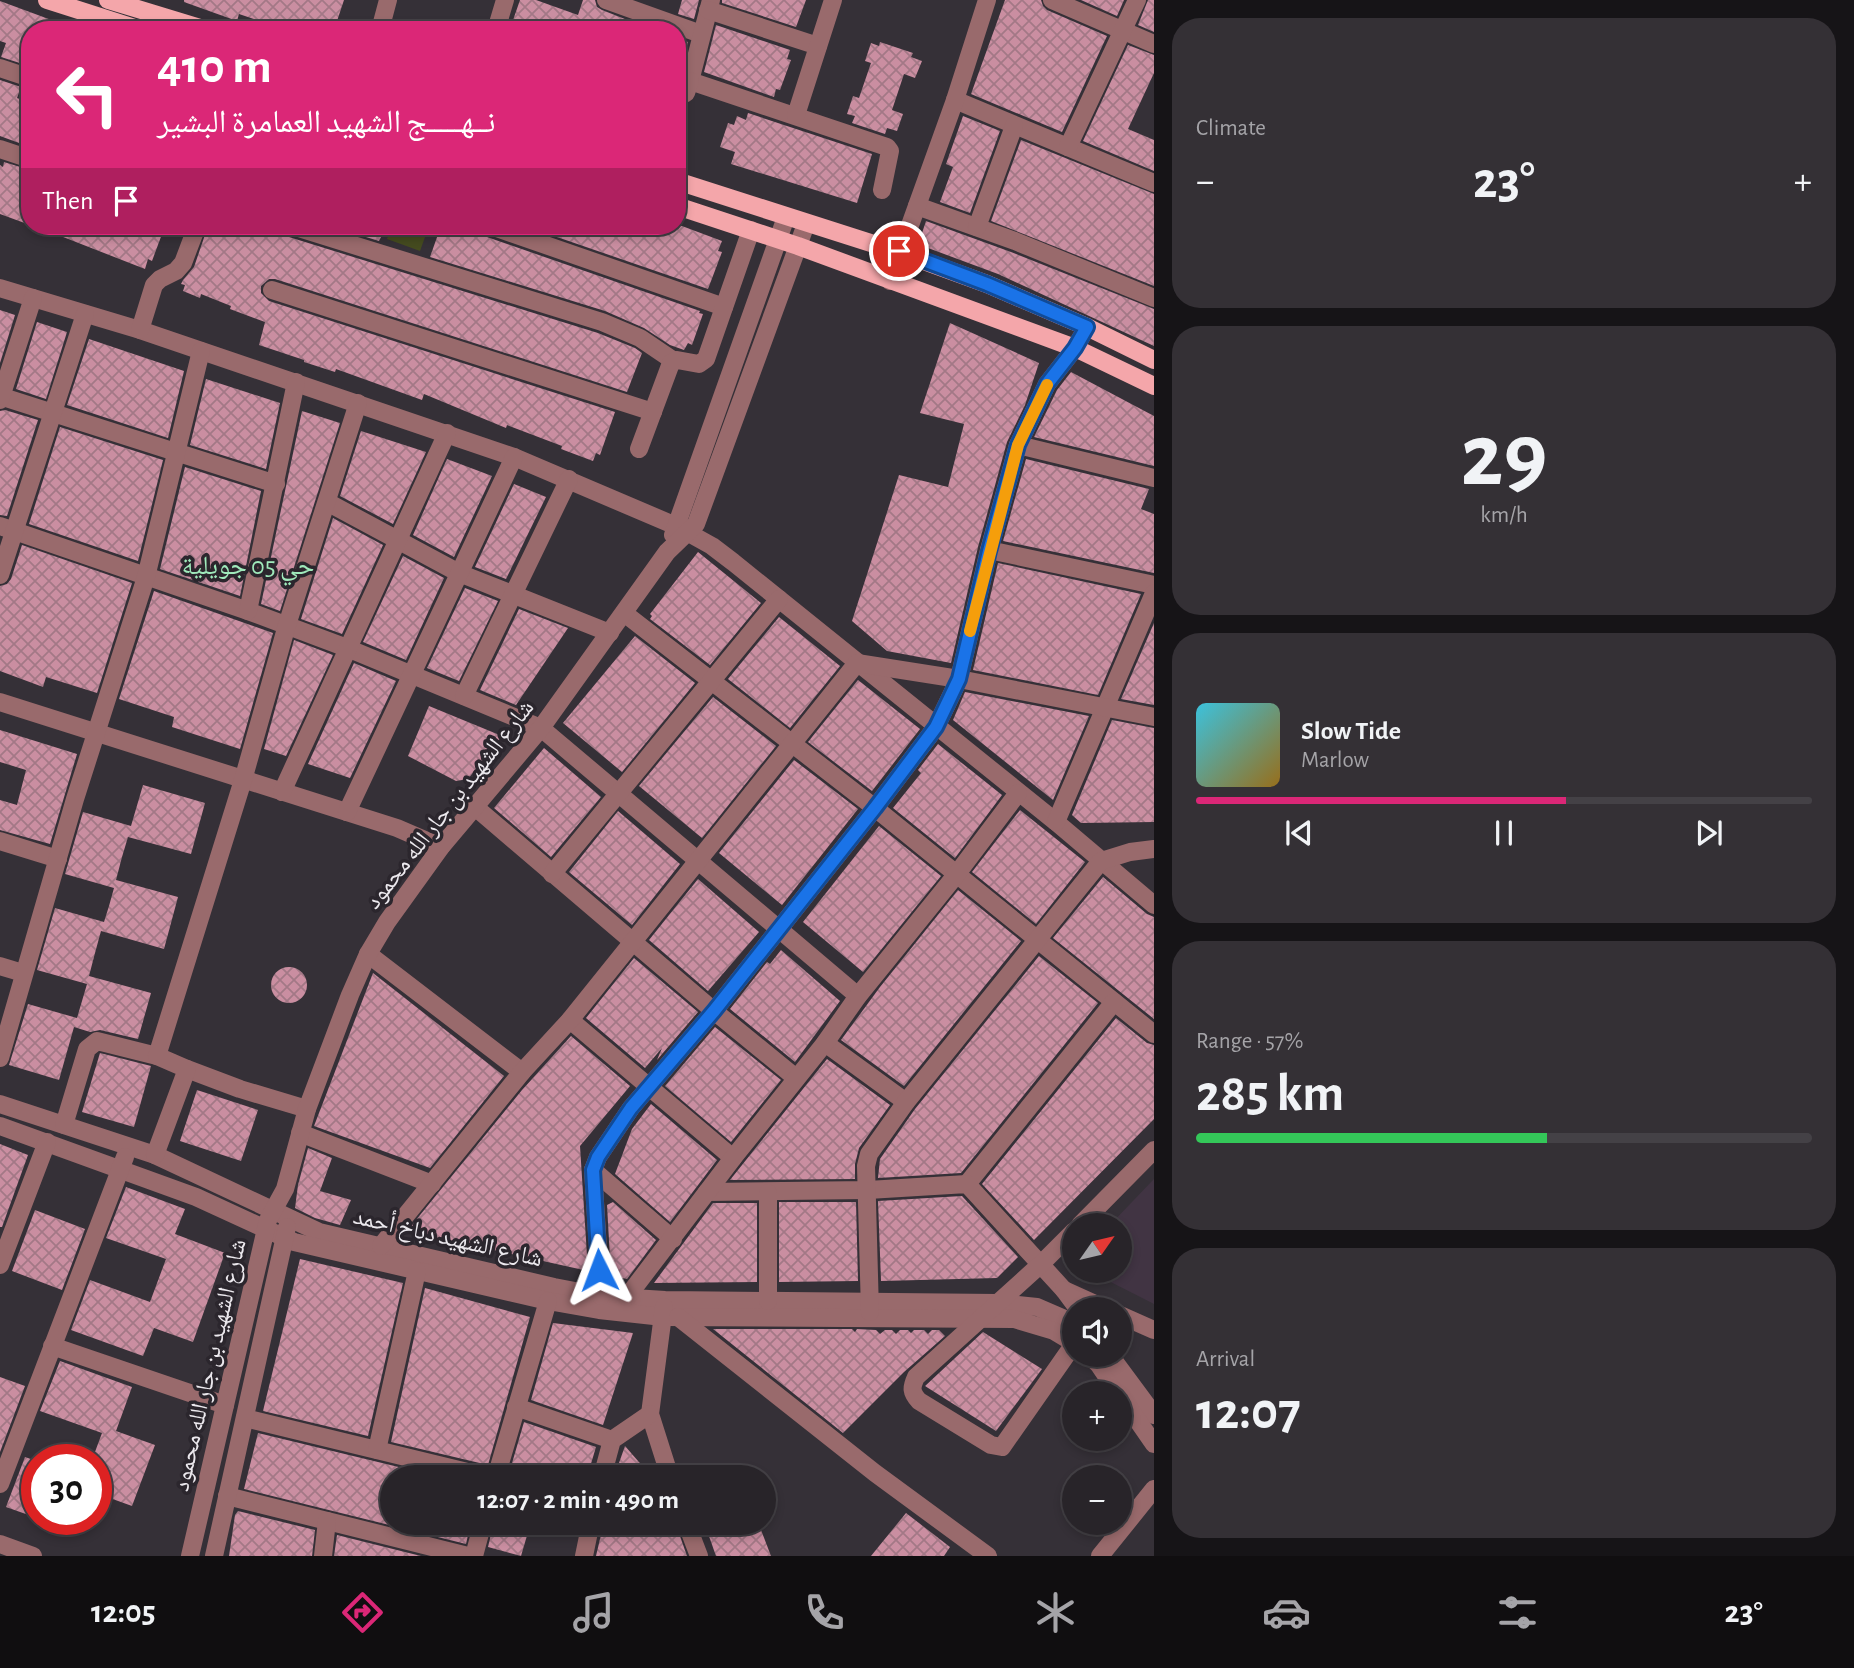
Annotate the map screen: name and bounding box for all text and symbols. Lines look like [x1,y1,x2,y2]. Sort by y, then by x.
text: 410 m [157,43,272,92]
icon: left [42,49,133,140]
text: نــهـــــج الشهيد العمامرة البشير [157,106,496,138]
text: Climate [1196,117,1266,140]
text: 23° [1473,155,1535,207]
text: − [1196,163,1214,201]
text: + [1794,163,1812,201]
icon: arrive [107,182,145,220]
text: Then [42,188,93,214]
pin [869,221,929,281]
icon: arrive [880,232,918,270]
text: 29 [1461,411,1547,502]
text: km/h [1480,504,1528,527]
district label: حي 05 جويلية [182,553,314,586]
street label: شارع الشهيد بن جار الله محمود [361,696,540,915]
text: Slow Tide [1301,718,1401,744]
text: Marlow [1301,749,1369,772]
icon: previous [1280,814,1318,852]
icon: pause [1485,814,1523,852]
icon: next [1690,814,1728,852]
text: Range · 57% [1196,1030,1303,1053]
text: 285 km [1196,1068,1344,1120]
street label: شارع الشهيد دباخ أحمد [350,1202,545,1273]
north arrow [1062,1213,1132,1283]
map controls [1062,1213,1132,1535]
position arrow [562,1233,636,1307]
street label: شارع الشهيد بن جار الله محمود [169,1237,253,1494]
button: sound [1062,1297,1132,1367]
text: Arrival [1196,1348,1255,1371]
button: + [1062,1381,1132,1451]
text: 12:07 [1196,1386,1301,1438]
speed limit sign: 30 [21,1444,112,1535]
button: − [1062,1465,1132,1535]
text: 12:07 · 2 min · 490 m [477,1487,679,1513]
icon: directions [338,1588,387,1637]
icon: music [569,1588,618,1637]
icon: phone [800,1588,849,1637]
icon: climate [1031,1588,1080,1637]
icon: car [1262,1588,1311,1637]
icon: filters [1493,1588,1542,1637]
text: 12:05 [91,1596,156,1628]
text: 23° [1725,1596,1763,1628]

